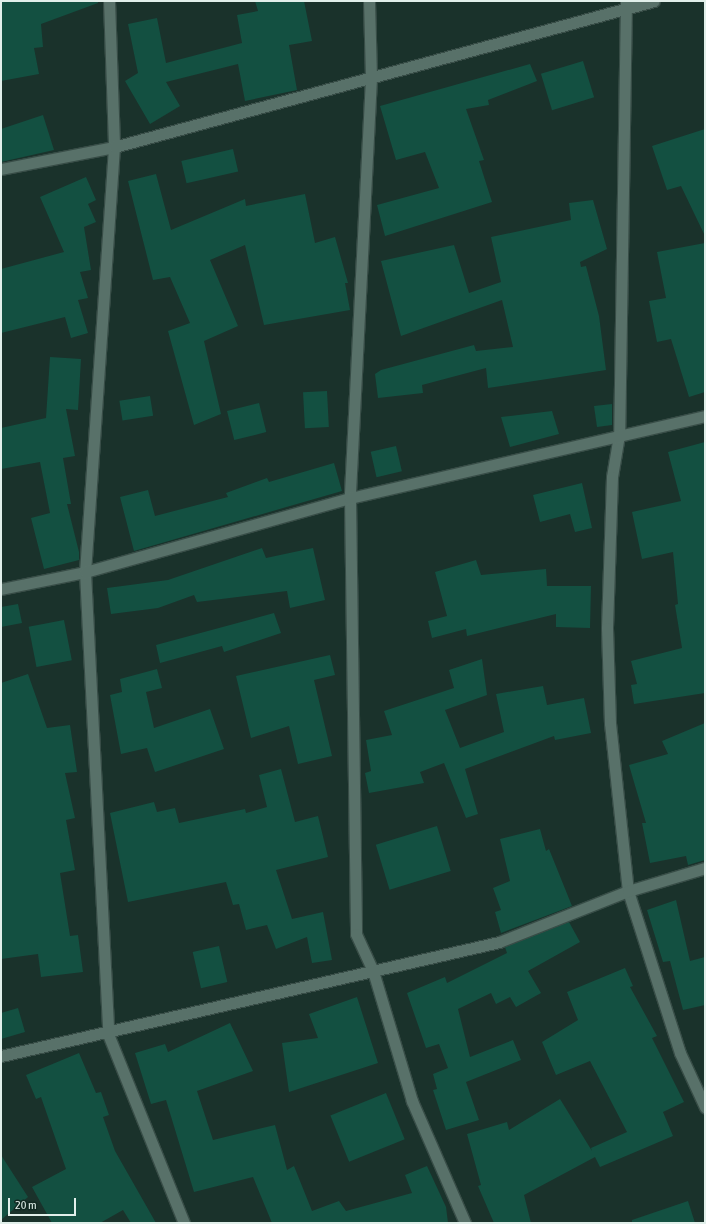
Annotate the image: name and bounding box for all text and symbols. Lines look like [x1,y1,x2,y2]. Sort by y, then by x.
scale bar [10,1190,78,1216]
text: 20 m [15,1198,37,1212]

